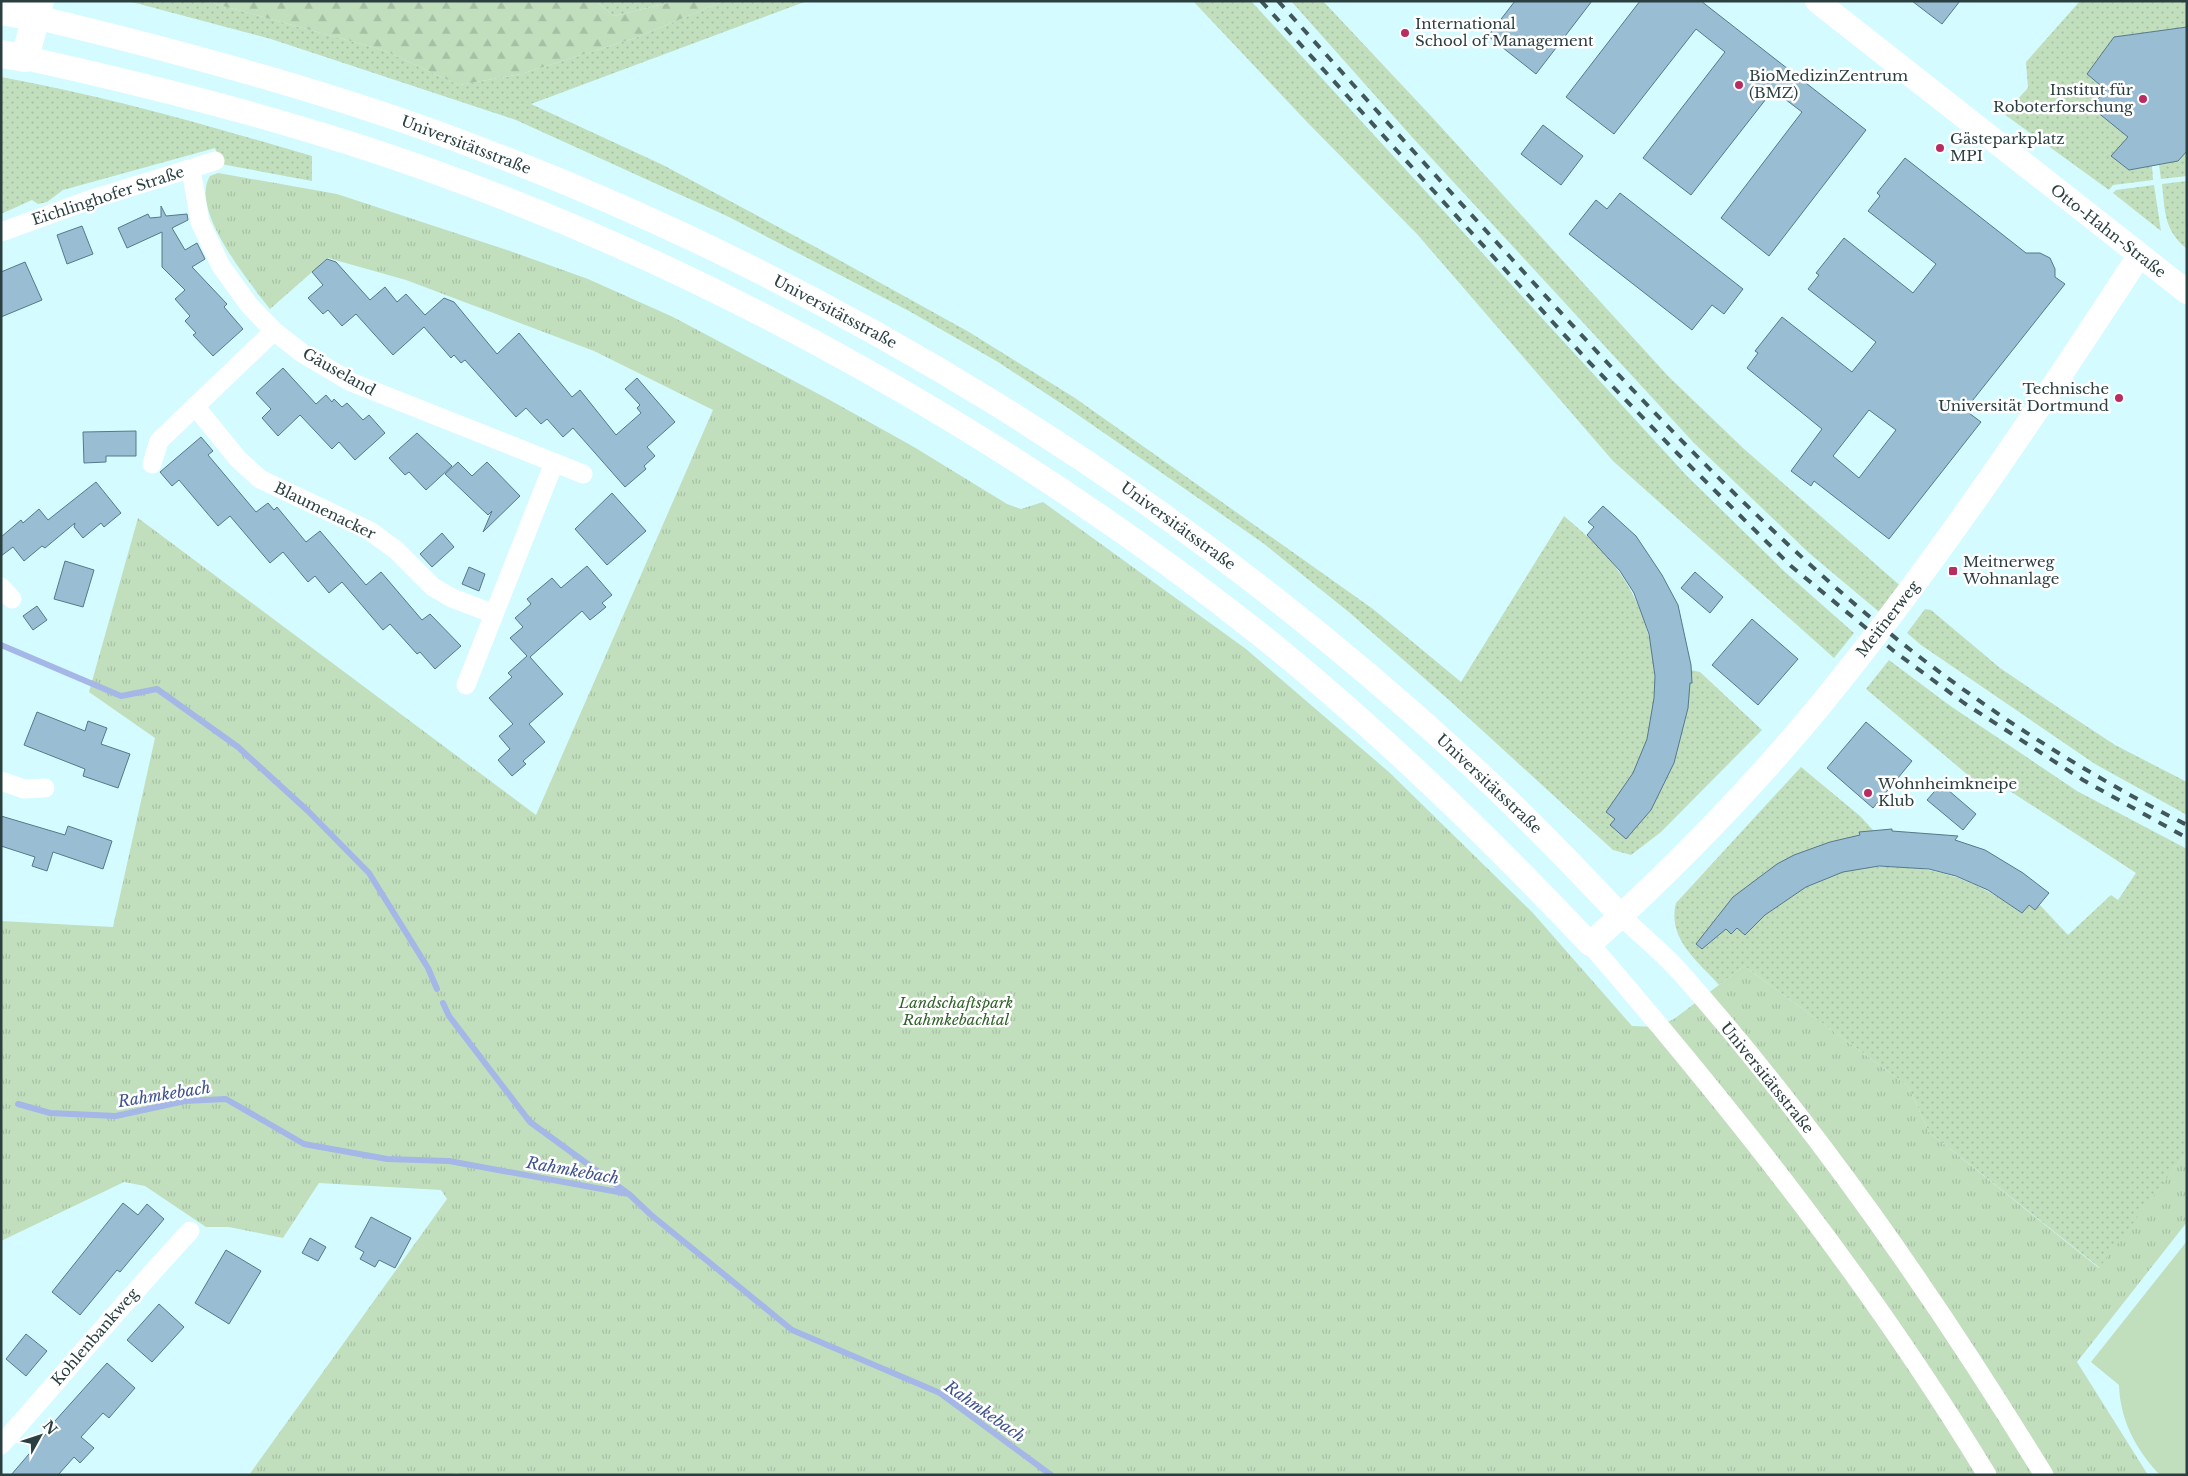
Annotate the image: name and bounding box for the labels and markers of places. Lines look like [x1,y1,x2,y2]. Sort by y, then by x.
place label: International School of Management [1415,14,1594,50]
marker: International School of Management [1399,27,1411,39]
place label: BioMedizinZentrum (BMZ) [1749,66,1908,102]
marker: BioMedizinZentrum (BMZ) [1733,79,1745,91]
place label: Institut für Roboterforschung [1993,80,2134,116]
marker: Institut für Roboterforschung [2137,93,2149,105]
place label: Gästeparkplatz MPI [1950,129,2065,165]
marker: Gästeparkplatz MPI [1934,142,1946,154]
place label: Technische Universität Dortmund [1938,379,2109,415]
marker: Technische Universität Dortmund [2113,392,2125,404]
place label: Meitnerweg Wohnanlage [1962,552,2059,588]
marker: Meitnerweg Wohnanlage [1947,565,1959,577]
place label: Wohnheimkneipe Klub [1877,774,2017,810]
marker: Wohnheimkneipe Klub [1862,787,1874,799]

